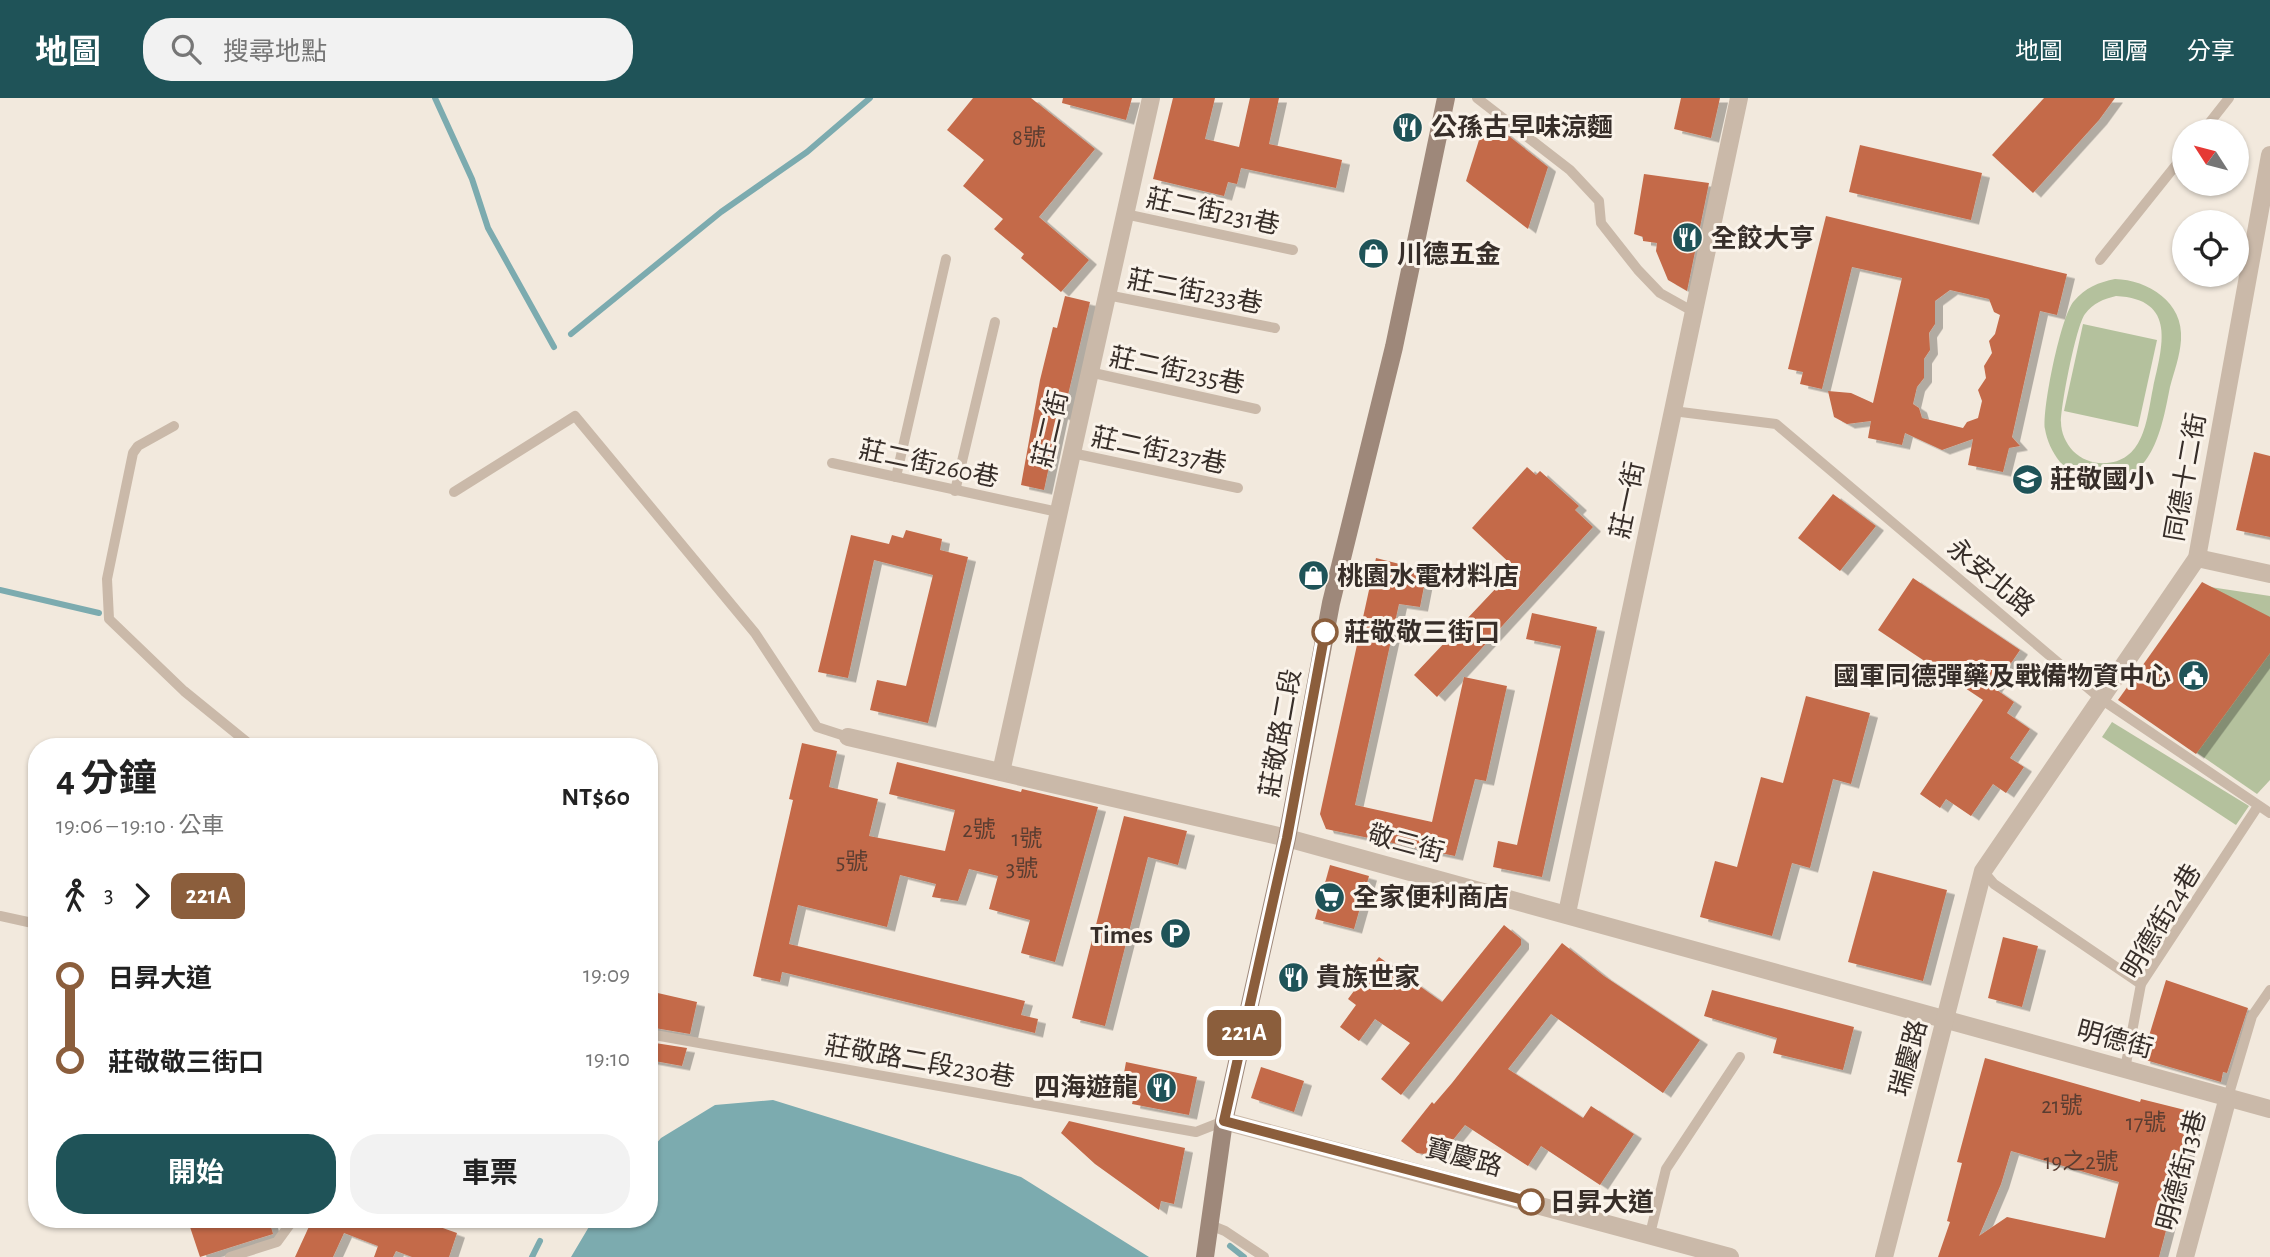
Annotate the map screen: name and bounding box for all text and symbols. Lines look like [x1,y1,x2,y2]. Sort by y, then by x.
search box [143,18,633,81]
icon: search [167,30,205,68]
text: 地圖 [35,37,101,70]
text: 搜尋地點 [223,39,327,65]
text: 地圖 [2015,40,2063,64]
text: 圖層 [2101,40,2149,64]
text: 分享 [2187,40,2235,64]
restaurant icon: 公孫古早味涼麵 [1391,110,1425,144]
place label: 公孫古早味涼麵 [1431,113,1613,141]
north arrow [2172,119,2249,196]
map controls [2172,119,2249,287]
house number: 8號 [1012,125,1046,150]
street label: 莊二街231巷 [1144,184,1282,239]
button: locate [2172,210,2249,287]
restaurant icon: 全餃大亨 [1671,221,1705,255]
place label: 全餃大亨 [1711,224,1815,252]
shop icon: 川德五金 [1357,237,1391,271]
place label: 川德五金 [1397,240,1501,268]
street label: 莊二街233巷 [1125,265,1265,318]
street label: 莊二街235巷 [1107,343,1247,398]
street label: 莊二街 [1029,388,1072,470]
street label: 同德十二街 [2161,411,2210,543]
street label: 莊二街237巷 [1089,423,1229,478]
street label: 莊二街260巷 [857,436,1001,491]
street label: 莊一街 [1606,459,1649,541]
school or university icon: 莊敬國小 [2010,462,2044,496]
place label: 莊敬國小 [2050,465,2154,493]
street label: 永安北路 [1942,534,2039,621]
shop icon: 桃園水電材料店 [1297,559,1331,593]
place label: 桃園水電材料店 [1337,562,1519,590]
place label: 莊敬敬三街口 [1344,618,1500,646]
marker: 莊敬敬三街口 [1312,619,1338,645]
public building icon: 國軍同德彈藥及戰備物資中心 [2177,659,2211,693]
place label: 國軍同德彈藥及戰備物資中心 [1833,662,2171,690]
street label: 莊敬路二段 [1255,667,1305,799]
text: 4 分鐘 [56,761,157,799]
text: NT$60 [561,784,630,810]
text: 19:06 – 19:10 · 公車 [56,815,224,838]
house number: 2號 [962,817,996,842]
street label: 敬三街 [1365,820,1447,867]
house number: 1號 [1012,826,1042,851]
house number: 5號 [836,849,868,874]
house number: 3號 [1006,856,1038,881]
street label: 明德街24巷 [2117,859,2206,983]
icon: walk [56,877,94,915]
icon: forward [123,877,161,915]
supermarket icon: 全家便利商店 [1313,880,1347,914]
place label: 全家便利商店 [1353,883,1509,911]
text: 3 [104,884,113,907]
text: 221A [185,884,231,908]
parking icon: Times [1159,917,1193,951]
place label: Times [1090,922,1153,948]
restaurant icon: 貴族世家 [1276,960,1310,994]
place label: 貴族世家 [1316,963,1420,991]
text: 19:09 [583,964,630,987]
text: 日昇大道 [108,966,212,992]
line badge: 221A [1195,1010,1293,1056]
street label: 明德街 [2074,1016,2156,1063]
street label: 瑞慶路 [1884,1017,1932,1099]
text: 221A [1221,1021,1267,1045]
street label: 莊敬路二段230巷 [823,1031,1017,1091]
text: 19:10 [586,1048,630,1071]
text: 莊敬敬三街口 [108,1050,264,1076]
restaurant icon: 四海遊龍 [1144,1070,1178,1104]
place label: 四海遊龍 [1034,1073,1138,1101]
house number: 21號 [2041,1093,2083,1118]
street label: 明德街13巷 [2152,1107,2211,1233]
house number: 17號 [2126,1110,2166,1135]
street label: 寶慶路 [1423,1133,1505,1181]
button: 開始 [56,1134,336,1214]
button: 車票 [350,1134,630,1214]
house number: 19之2號 [2043,1149,2119,1174]
place label: 日昇大道 [1550,1188,1654,1216]
marker: 日昇大道 [1518,1189,1544,1215]

